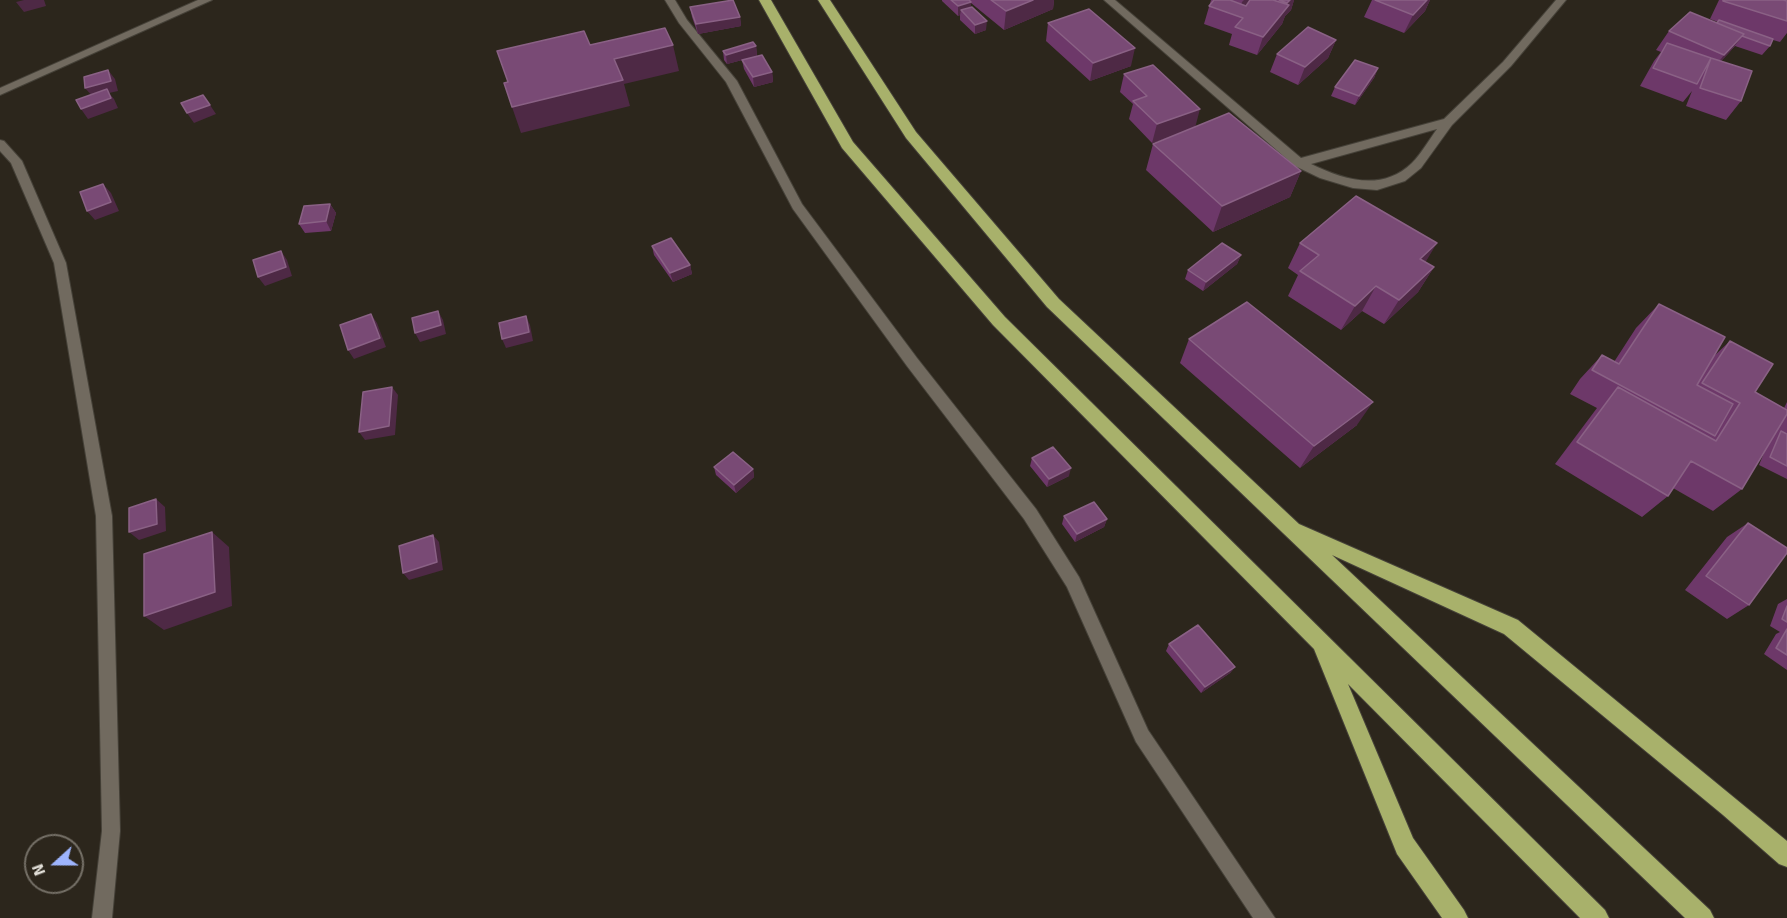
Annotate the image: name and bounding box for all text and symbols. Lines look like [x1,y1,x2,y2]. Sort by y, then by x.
north arrow [24,834,84,894]
text: N [28,861,50,879]

